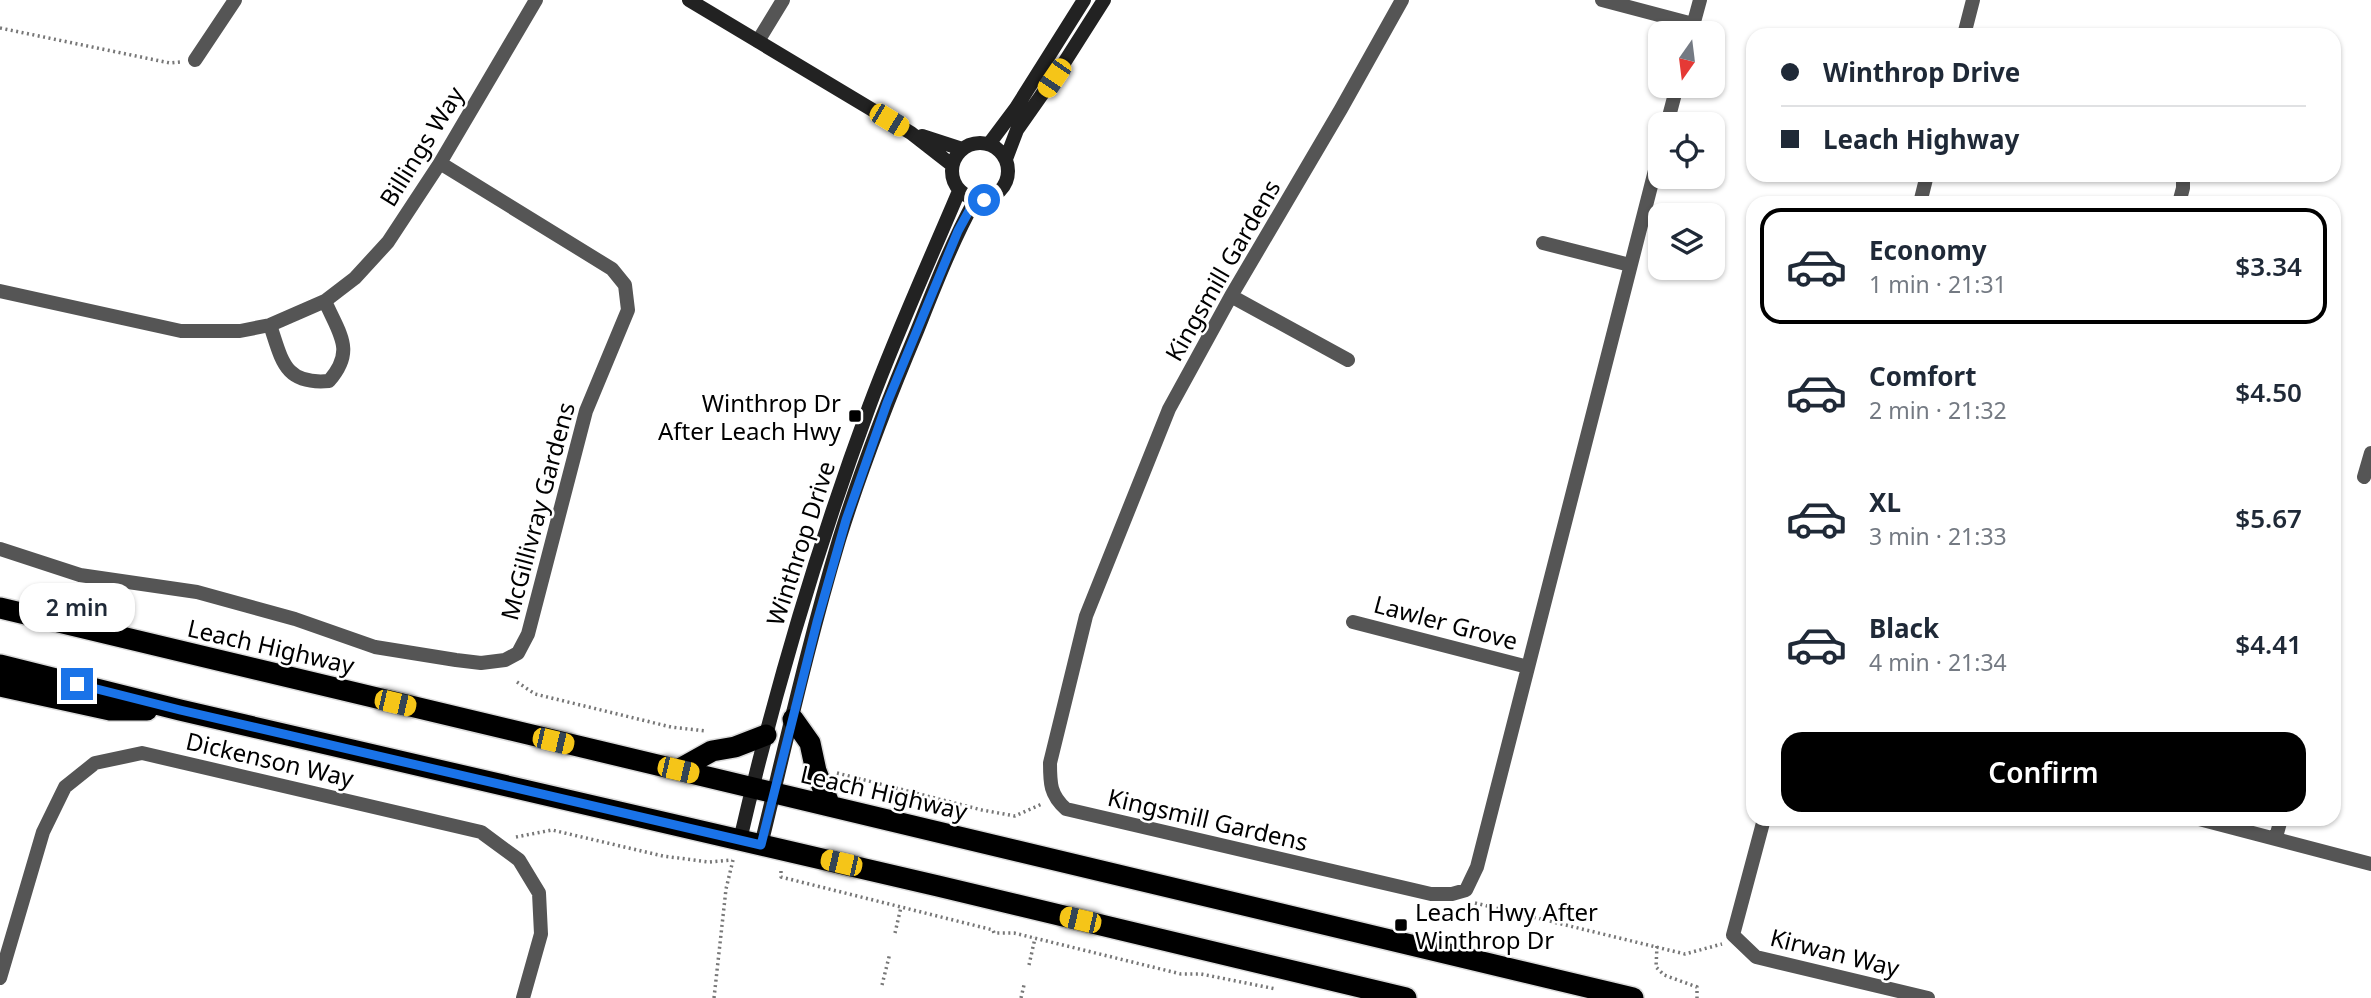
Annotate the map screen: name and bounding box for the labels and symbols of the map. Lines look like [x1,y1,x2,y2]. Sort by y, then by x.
north arrow [1648,21,1726,98]
car [1034,55,1075,101]
street label: Billings Way [371,79,471,212]
car [866,100,913,140]
street label: Kingsmill Gardens [1157,173,1287,367]
route start [968,184,1000,216]
place label: Winthrop Dr After Leach Hwy [658,386,842,447]
street label: McGillivray Gardens [492,399,582,623]
marker: Winthrop Dr After Leach Hwy [847,408,863,424]
street label: Winthrop Drive [758,457,842,629]
callout: 2 min [19,582,135,632]
street label: Lawler Grove [1371,587,1521,657]
street label: Leach Highway [184,611,358,681]
route end [61,668,93,700]
car [373,688,418,718]
street label: Dickenson Way [183,724,358,794]
car [531,726,576,756]
car [656,755,701,785]
street label: Leach Highway [797,757,971,827]
street label: Kingsmill Gardens [1105,780,1311,858]
car [819,848,864,878]
place label: Leach Hwy After Winthrop Dr [1415,895,1598,956]
car [1058,905,1103,935]
marker: Leach Hwy After Winthrop Dr [1393,917,1409,933]
street label: Kirwan Way [1767,920,1904,984]

